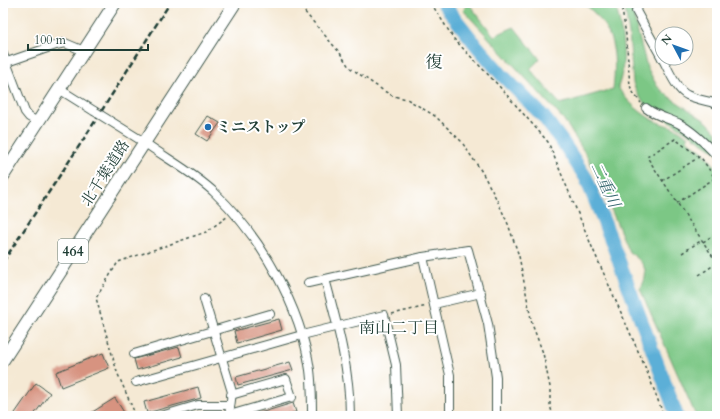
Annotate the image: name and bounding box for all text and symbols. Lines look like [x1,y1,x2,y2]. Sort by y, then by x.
scale bar [28,26,148,52]
north arrow [654,26,694,66]
text: N [658,31,676,48]
text: 100 m [34,32,67,48]
district label: 復 [426,51,443,74]
place label: ミニストップ [216,117,306,137]
marker: ミニストップ [203,122,213,132]
street label: 北千葉道路 [76,136,134,210]
water label: 二重川 [585,159,626,213]
road number: 464 [58,239,88,263]
district label: 南山二丁目 [359,317,439,339]

